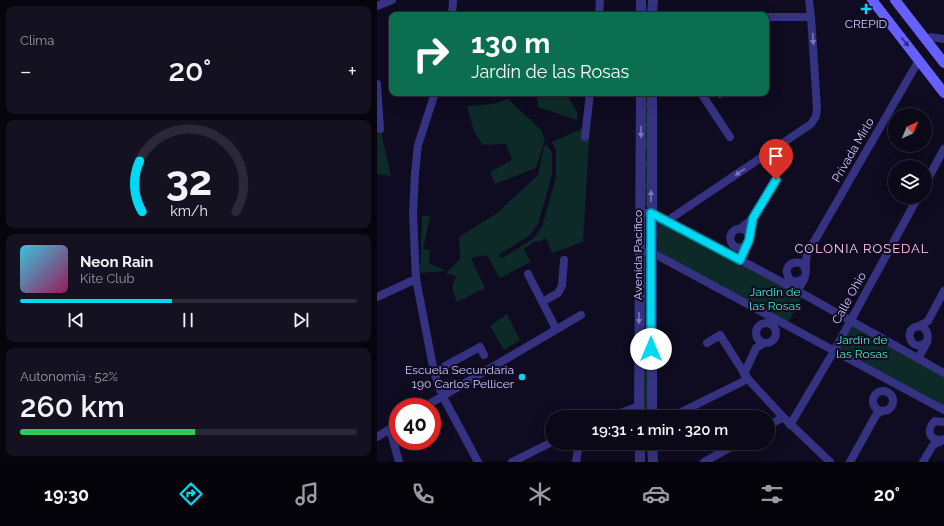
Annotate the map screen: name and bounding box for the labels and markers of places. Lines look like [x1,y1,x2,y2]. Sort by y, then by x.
marker: CREPID [860,3,872,15]
place label: CREPID [845,17,888,31]
pin [759,139,793,180]
place label: Escuela Secundaria 190 Carlos Pellicer [405,363,515,391]
marker: Escuela Secundaria 190 Carlos Pellicer [517,372,527,382]

